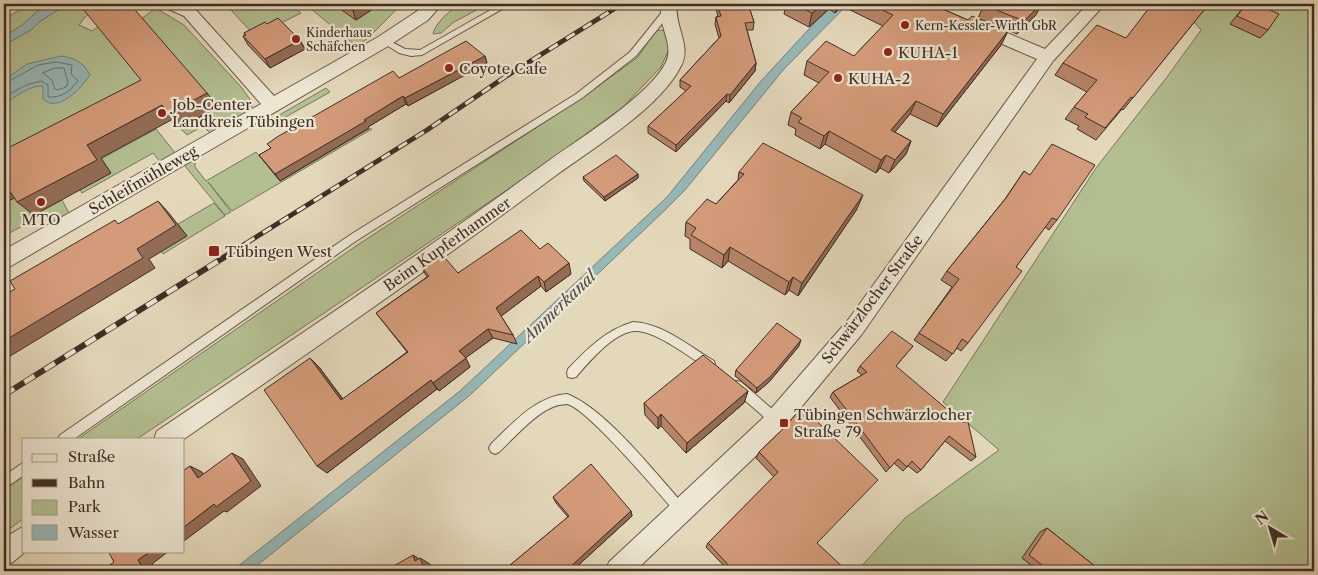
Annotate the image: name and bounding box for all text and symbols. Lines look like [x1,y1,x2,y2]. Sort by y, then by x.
place label: Kern-Kessler-Wirth GbR [915,18,1058,33]
marker: Kern-Kessler-Wirth GbR [899,19,911,31]
place label: Kinderhaus Schäfchen [306,25,372,54]
marker: Kinderhaus Schäfchen [290,33,302,45]
place label: KUHA-1 [898,43,959,62]
marker: KUHA-1 [882,46,894,58]
place label: Coyote Cafe [459,59,547,78]
marker: Coyote Cafe [443,62,455,74]
place label: KUHA-2 [848,69,910,88]
marker: KUHA-2 [832,72,844,84]
place label: Job-Center Landkreis Tübingen [170,95,315,131]
marker: Job-Center Landkreis Tübingen [156,107,168,119]
street label: Schleifmühleweg [85,141,201,219]
street label: Beim Kupferhammer [380,192,515,295]
marker: MTO [35,196,47,208]
place label: MTO [22,210,60,229]
street label: Schwärzlocher Straße [817,231,927,367]
place label: Tübingen West [225,242,333,261]
marker: Tübingen West [207,244,221,258]
water label: Ammerkanal [516,265,601,348]
place label: Tübingen Schwärzlocher Straße 79 [794,405,972,441]
marker: Tübingen Schwärzlocher Straße 79 [778,417,790,429]
legend [22,438,185,552]
text: Straße [68,447,115,466]
text: Bahn [68,473,106,492]
text: Park [68,497,102,516]
north arrow [1246,502,1296,552]
text: N [1252,507,1272,529]
text: Wasser [67,523,119,542]

